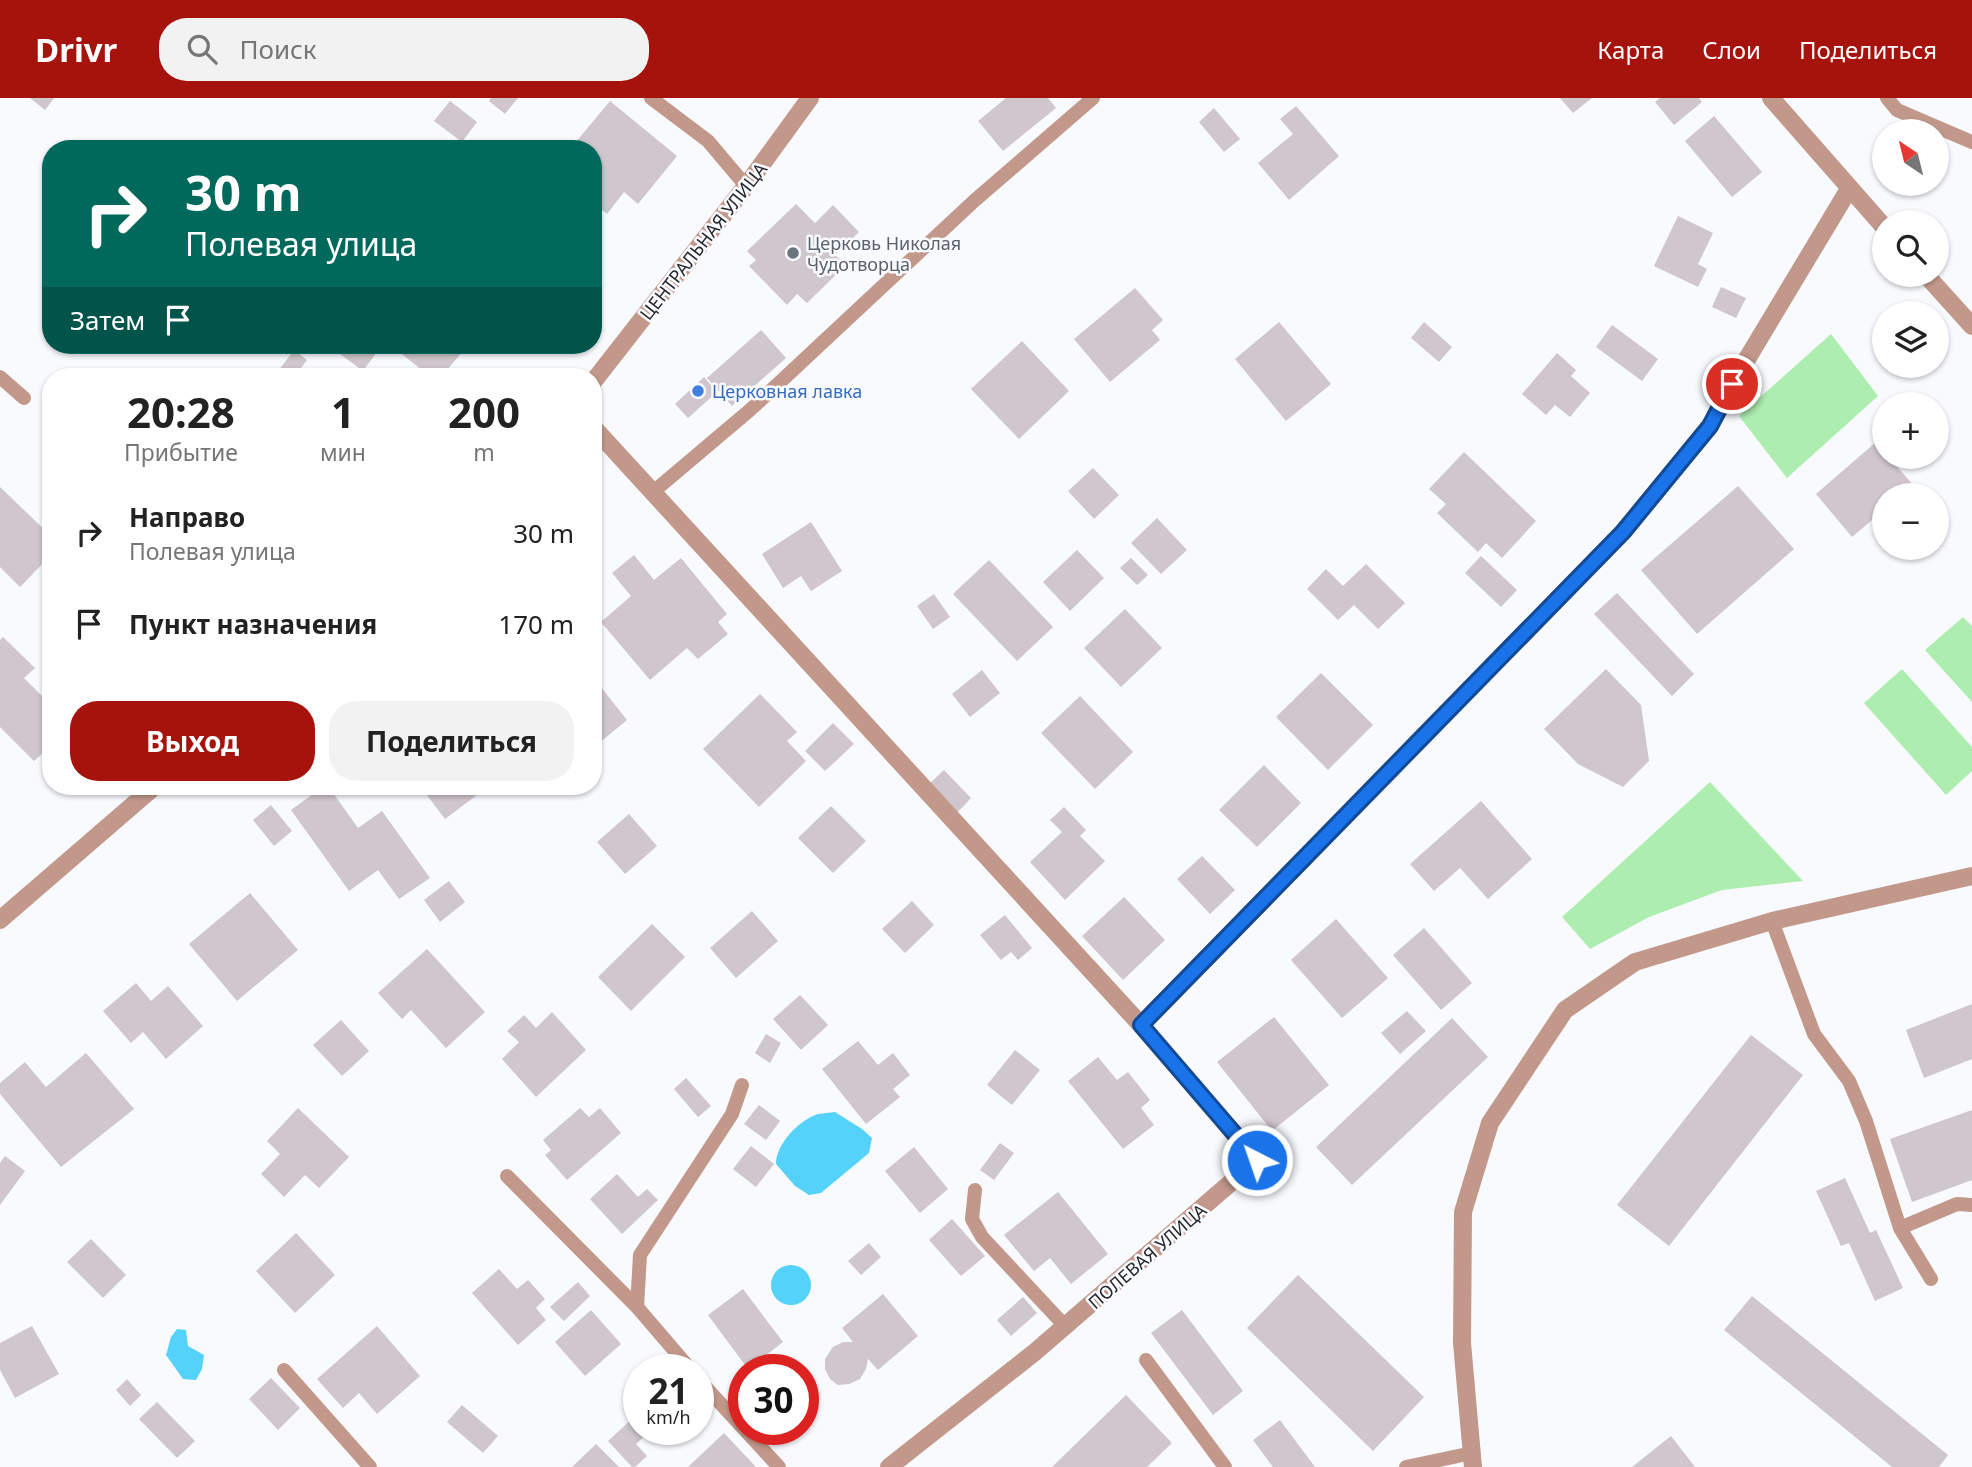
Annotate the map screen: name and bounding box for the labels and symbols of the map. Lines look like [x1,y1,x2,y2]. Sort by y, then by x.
north arrow [1872,119,1950,196]
street label: ЦЕНТРАЛЬНАЯ УЛИЦА [634,157,772,324]
place label: Церковь Николая Чудотворца [807,231,961,276]
marker: Церковь Николая Чудотворца [785,245,801,261]
pin [1702,354,1762,414]
place label: Церковная лавка [712,379,862,403]
marker: Церковная лавка [690,383,706,399]
position arrow [1220,1123,1294,1197]
street label: ПОЛЕВАЯ УЛИЦА [1083,1198,1212,1314]
speed limit sign: 30 [728,1354,819,1445]

